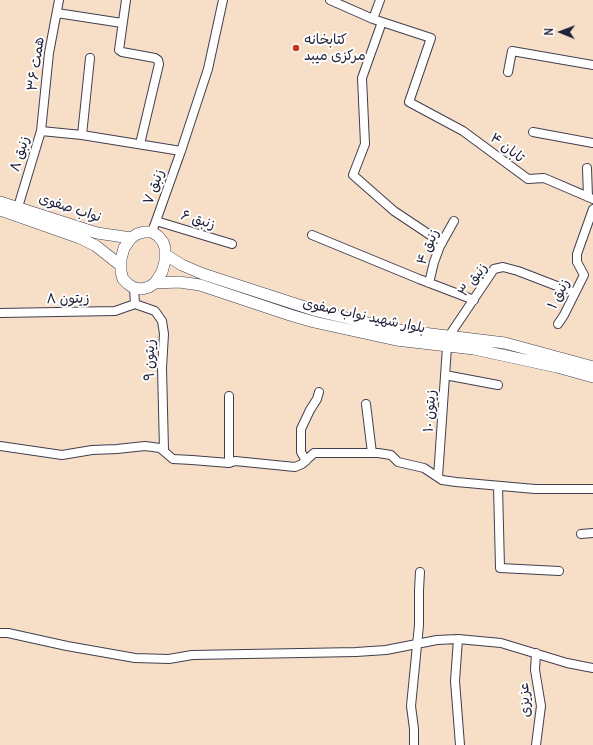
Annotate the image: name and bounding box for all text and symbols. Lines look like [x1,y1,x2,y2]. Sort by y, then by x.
north arrow [541,12,581,52]
text: N [542,28,556,36]
place label: کتابخانه مرکزی میبد [304,32,366,64]
street label: همت ۳۶ [24,36,48,92]
marker: کتابخانه مرکزی میبد [291,43,301,53]
street label: تابان ۴ [486,130,528,166]
street label: زنبق ۸ [7,134,33,174]
street label: زنبق ۷ [140,167,168,207]
street label: نواب صفوی [37,190,103,226]
street label: زنبق ۶ [179,207,217,233]
street label: زنبق ۴ [413,227,443,267]
street label: زنبق ۳ [455,260,491,300]
street label: زنبق ۱ [544,276,574,312]
street label: زیتون ۸ [46,290,90,308]
street label: بلوار شهید نواب صفوی [301,295,427,337]
street label: زیتون ۹ [141,339,159,381]
street label: زیتون ۱۰ [420,389,440,433]
street label: عزیزی [516,682,534,718]

